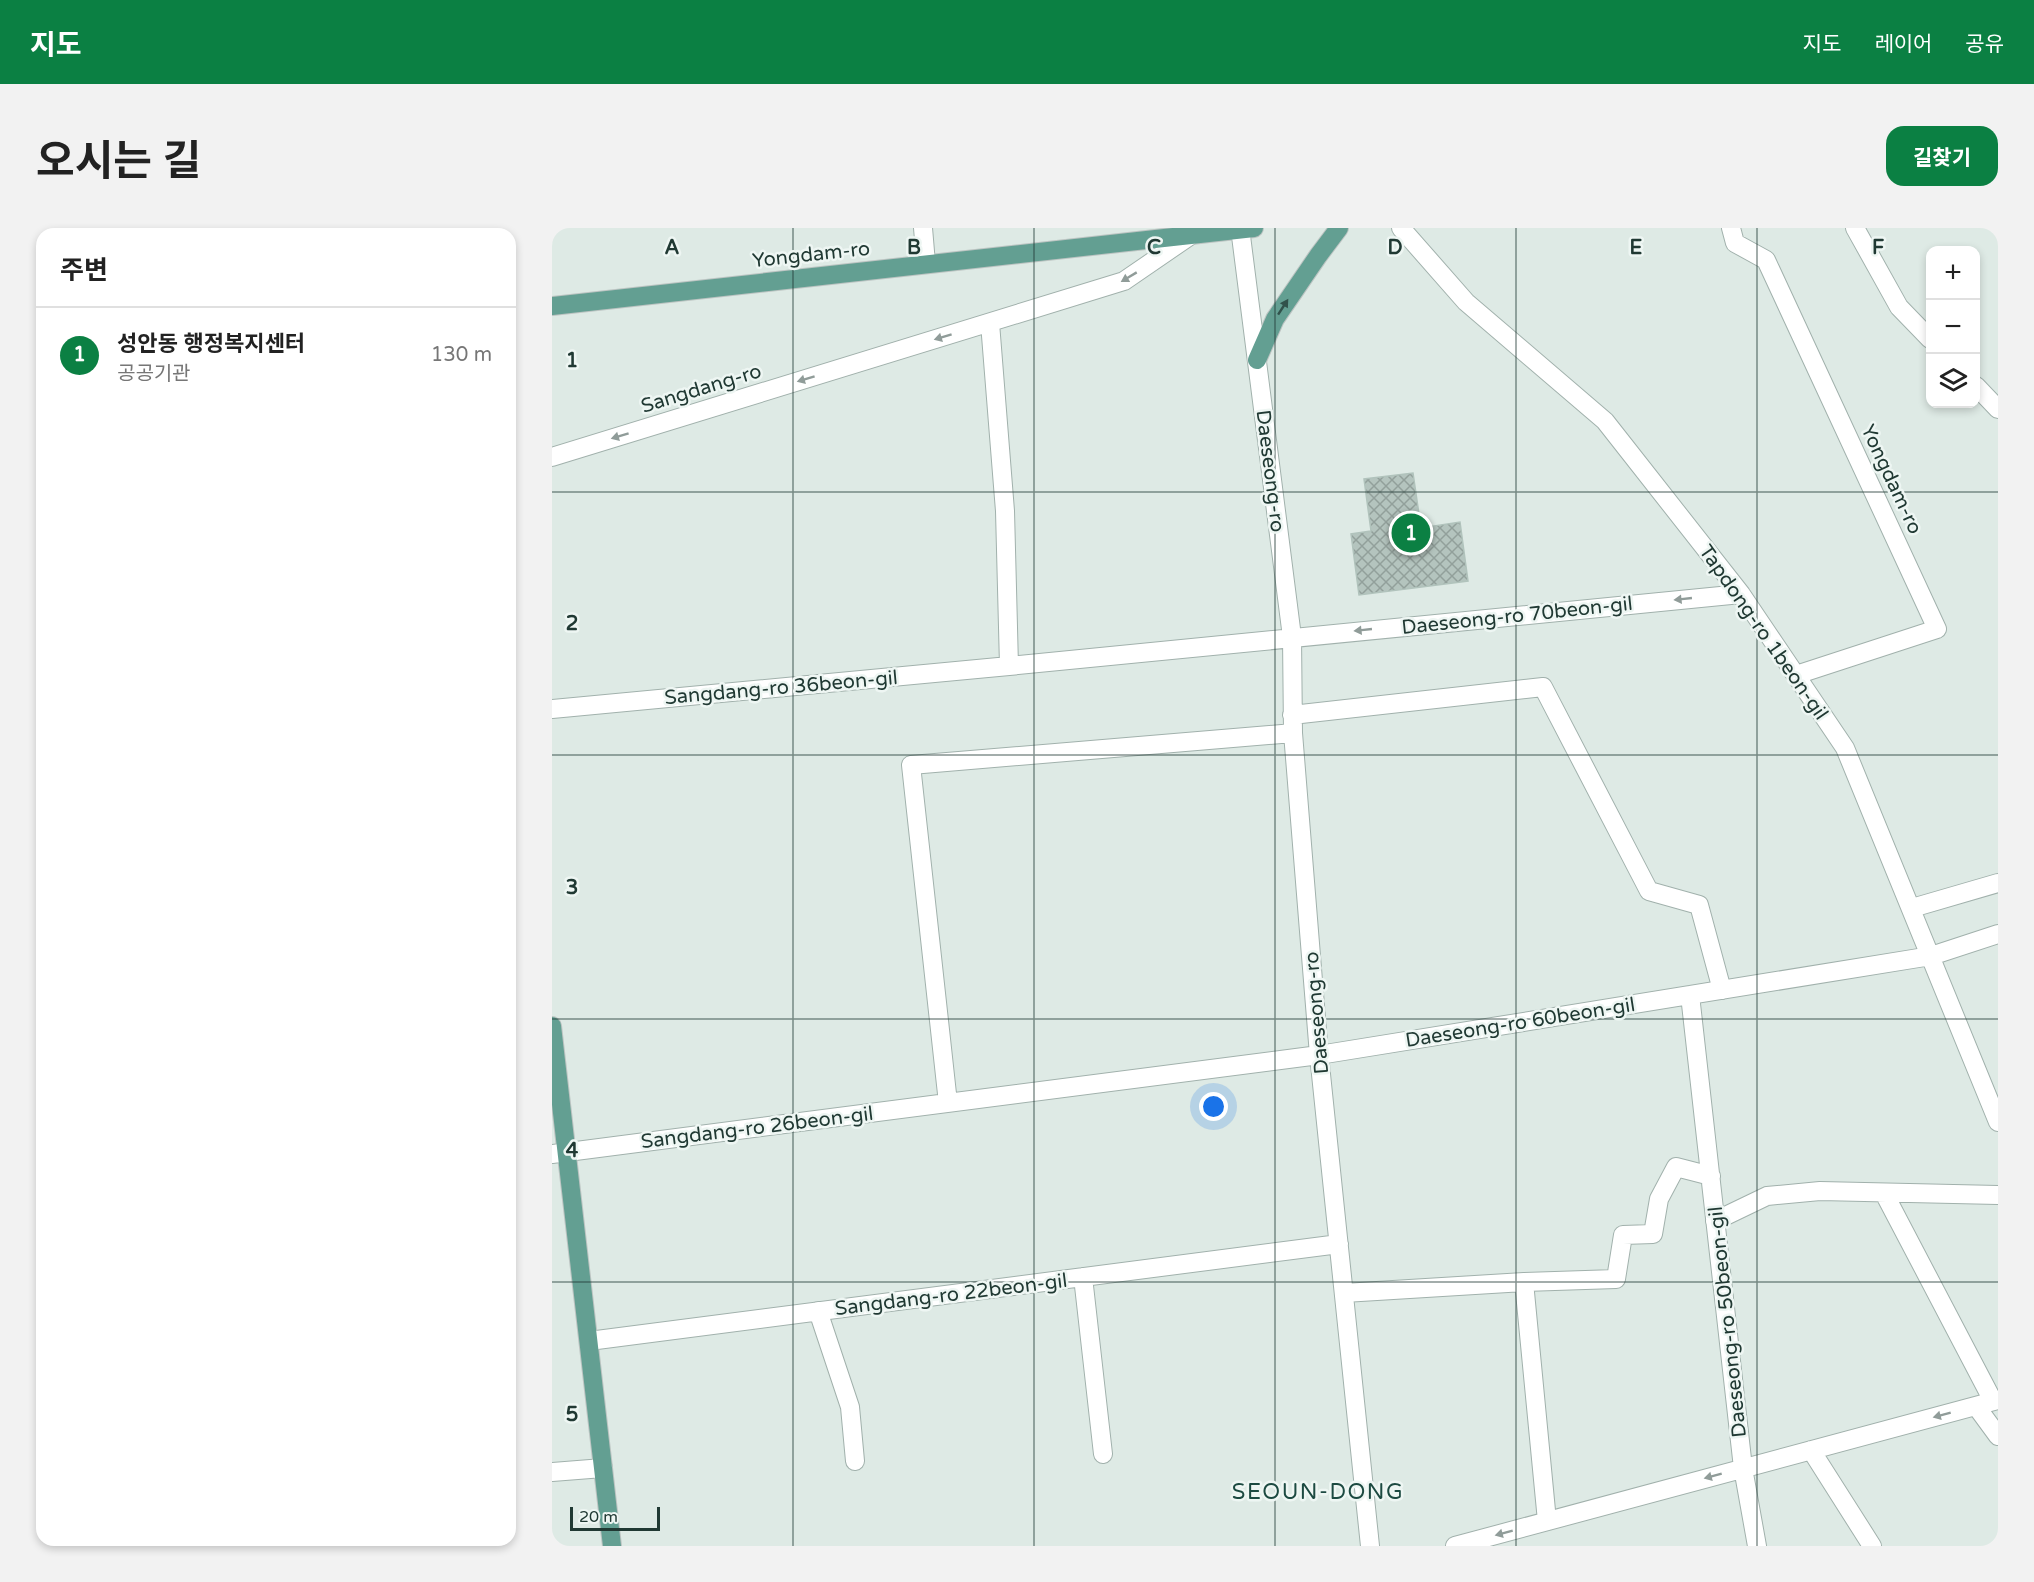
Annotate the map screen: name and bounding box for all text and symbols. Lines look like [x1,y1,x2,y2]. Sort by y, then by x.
text: 지도 [30,28,82,62]
text: 지도 [1803,32,1841,57]
text: 레이어 [1874,32,1932,57]
text: 공유 [1965,32,2004,57]
button: 길찾기 [1886,126,1998,186]
text: 오시는 길 [36,136,201,187]
text: A [665,236,680,260]
text: B [907,236,921,260]
text: C [1147,236,1161,260]
text: D [1387,236,1403,260]
text: E [1630,236,1643,260]
text: F [1872,236,1884,260]
street label: Yongdam-ro [751,237,871,273]
map controls [1926,246,1980,408]
button: + [1926,246,1980,300]
text: 주변 [60,255,108,286]
one-way arrow [1121,272,1137,283]
one-way arrow [1277,299,1288,316]
button: − [1926,300,1980,354]
text: 성안동 행정복지센터 [117,331,305,357]
one-way arrow [934,333,952,342]
text: 1 [73,343,86,367]
text: 130 m [431,343,492,367]
text: 1 [566,349,578,373]
button: layers [1926,354,1980,408]
street label: Sangdang-ro [638,359,764,419]
text: 공공기관 [117,362,191,386]
one-way arrow [797,375,815,384]
street label: Daeseong-ro [1251,409,1289,534]
street label: Yongdam-ro [1855,421,1927,538]
one-way arrow [611,432,629,441]
pin: 1 [1392,510,1430,556]
street label: Tapdong-ro 1beon-gil [1694,540,1833,725]
street label: Daeseong-ro 70beon-gil [1400,592,1634,640]
one-way arrow [1673,594,1692,604]
text: 2 [566,612,578,636]
one-way arrow [1354,625,1373,635]
street label: Sangdang-ro 36beon-gil [663,666,899,710]
text: 3 [566,876,578,900]
street label: Daeseong-ro [1300,951,1334,1075]
street label: Daeseong-ro 60beon-gil [1404,993,1637,1053]
your location [1199,1092,1228,1121]
street label: Sangdang-ro 26beon-gil [640,1102,875,1154]
text: 4 [566,1139,579,1163]
street label: Daeseong-ro 50beon-gil [1704,1205,1752,1439]
street label: Sangdang-ro 22beon-gil [834,1269,1069,1321]
text: 5 [566,1403,578,1427]
one-way arrow [1932,1411,1950,1420]
one-way arrow [1704,1472,1722,1482]
district label: SEOUN-DONG [1232,1479,1404,1505]
scale bar [570,1504,660,1532]
text: 20 m [579,1507,618,1527]
one-way arrow [1495,1529,1513,1538]

